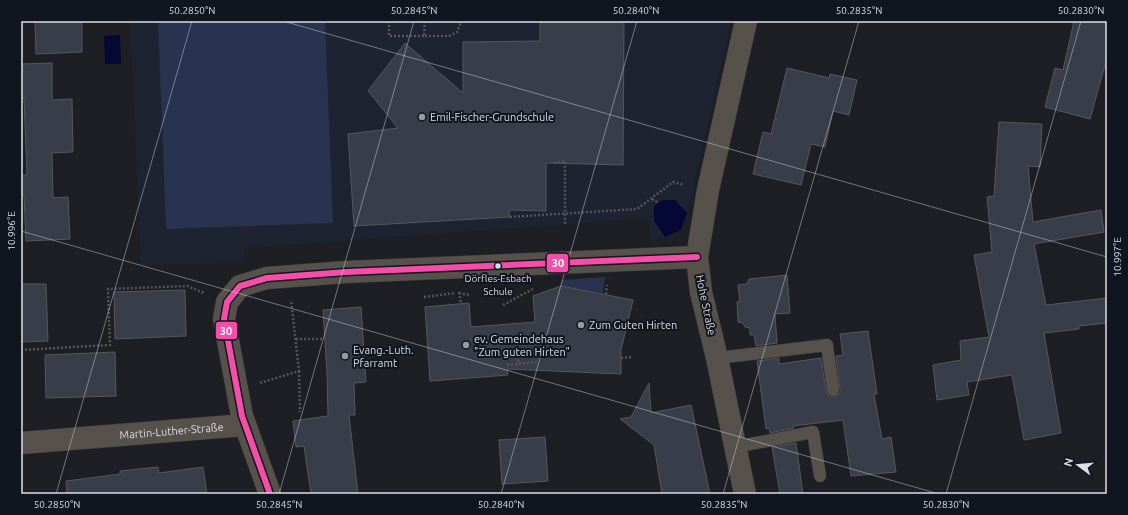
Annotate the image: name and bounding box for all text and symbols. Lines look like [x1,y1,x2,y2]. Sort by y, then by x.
text: 50.2850°N [169,5,215,16]
text: 50.2845°N [391,5,437,16]
text: 50.2840°N [613,5,659,16]
text: 50.2835°N [836,5,882,16]
text: 50.2830°N [1058,5,1104,16]
place label: Emil-Fischer-Grundschule [430,111,554,123]
marker: Emil-Fischer-Grundschule [417,112,427,122]
text: 10.996°E [6,211,17,251]
text: 10.997°E [1112,237,1123,277]
line badge: 30 [546,253,569,273]
text: 30 [552,257,564,269]
marker: Dörfles-Esbach Schule [493,261,503,271]
place label: Dörfles-Esbach Schule [464,273,532,297]
street label: Hohe Straße [694,274,718,336]
place label: Zum Guten Hirten [589,319,677,331]
marker: Zum Guten Hirten [576,320,586,330]
line badge: 30 [215,321,238,340]
text: 30 [220,325,232,337]
place label: ev. Gemeindehaus "Zum guten Hirten" [474,333,570,358]
marker: ev. Gemeindehaus "Zum guten Hirten" [461,340,471,350]
place label: Evang.-Luth. Pfarramt [353,344,414,369]
marker: Evang.-Luth. Pfarramt [340,351,350,361]
street label: Martin-Luther-Straße [119,421,224,441]
north arrow [1058,445,1098,485]
text: N [1061,457,1075,468]
text: 50.2850°N [34,499,80,510]
text: 50.2845°N [256,499,302,510]
text: 50.2840°N [478,499,524,510]
text: 50.2835°N [701,499,747,510]
text: 50.2830°N [923,499,969,510]

